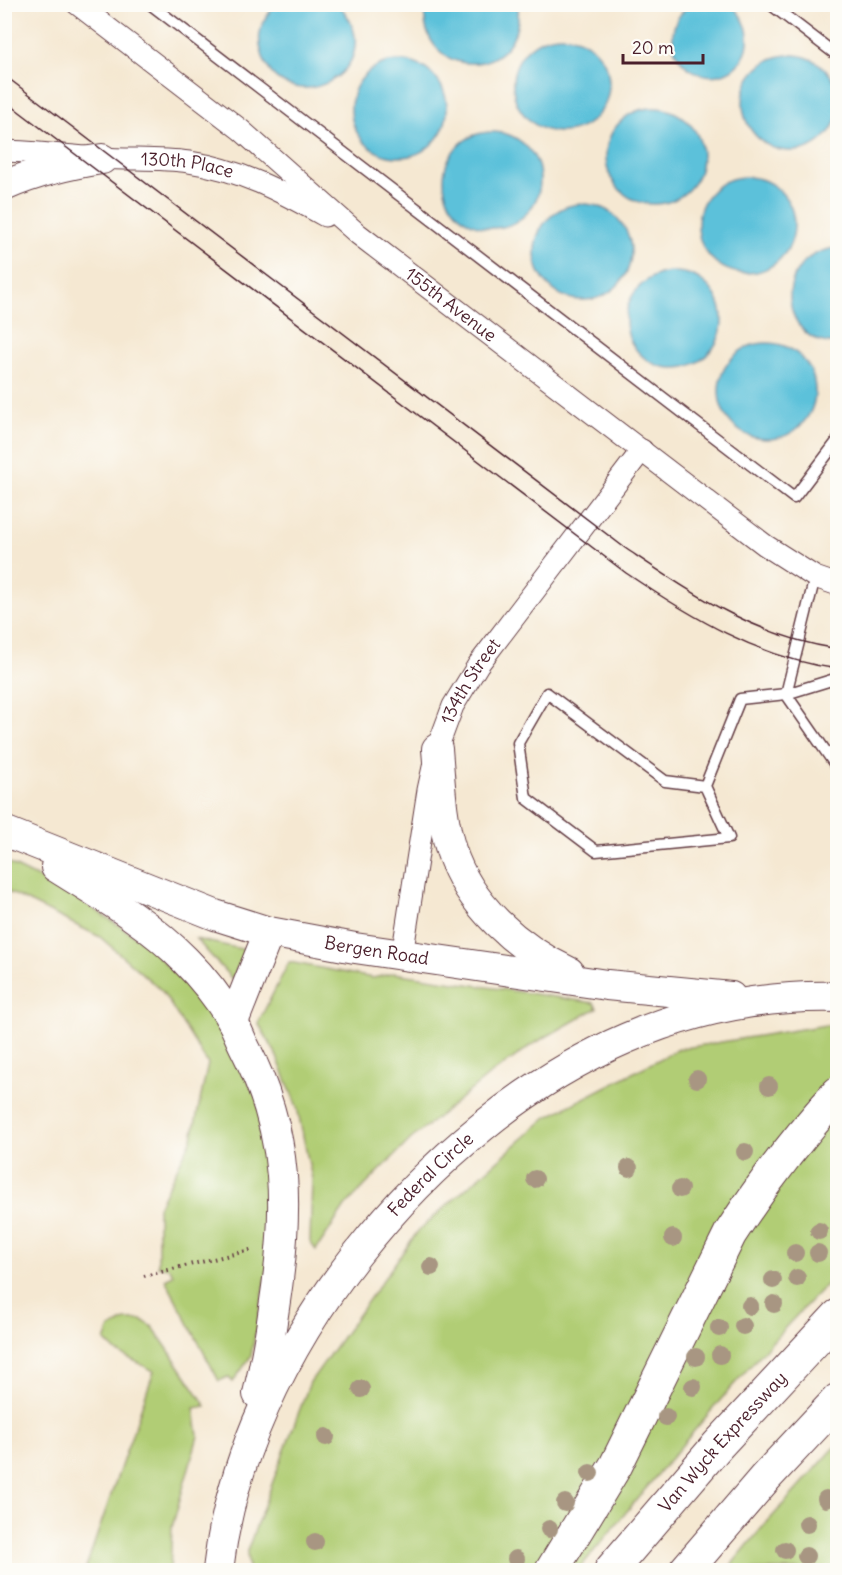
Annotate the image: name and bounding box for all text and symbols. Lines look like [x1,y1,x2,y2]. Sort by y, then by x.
scale bar [623,27,702,65]
text: 20 m [632,36,674,59]
street label: 130th Place [141,147,237,183]
street label: 155th Avenue [401,262,501,347]
street label: 134th Street [435,634,505,727]
street label: Bergen Road [323,931,431,970]
street label: Federal Circle [382,1127,478,1221]
street label: Van Wyck Expressway [653,1366,792,1517]

